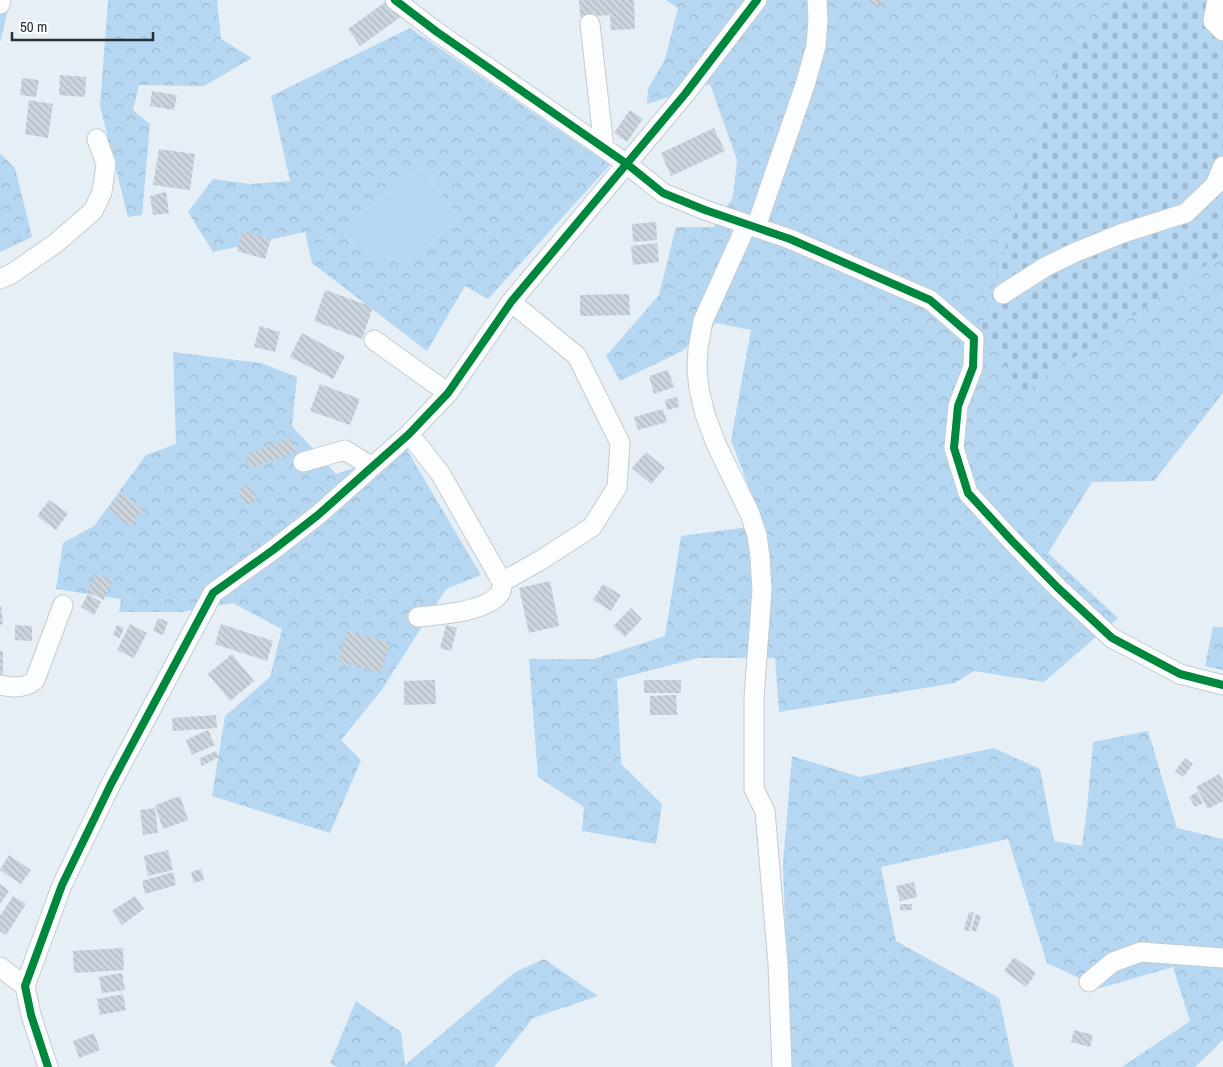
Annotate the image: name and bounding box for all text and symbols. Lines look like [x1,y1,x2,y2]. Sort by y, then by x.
scale bar [12,10,154,42]
text: 50 m [20,16,47,37]

